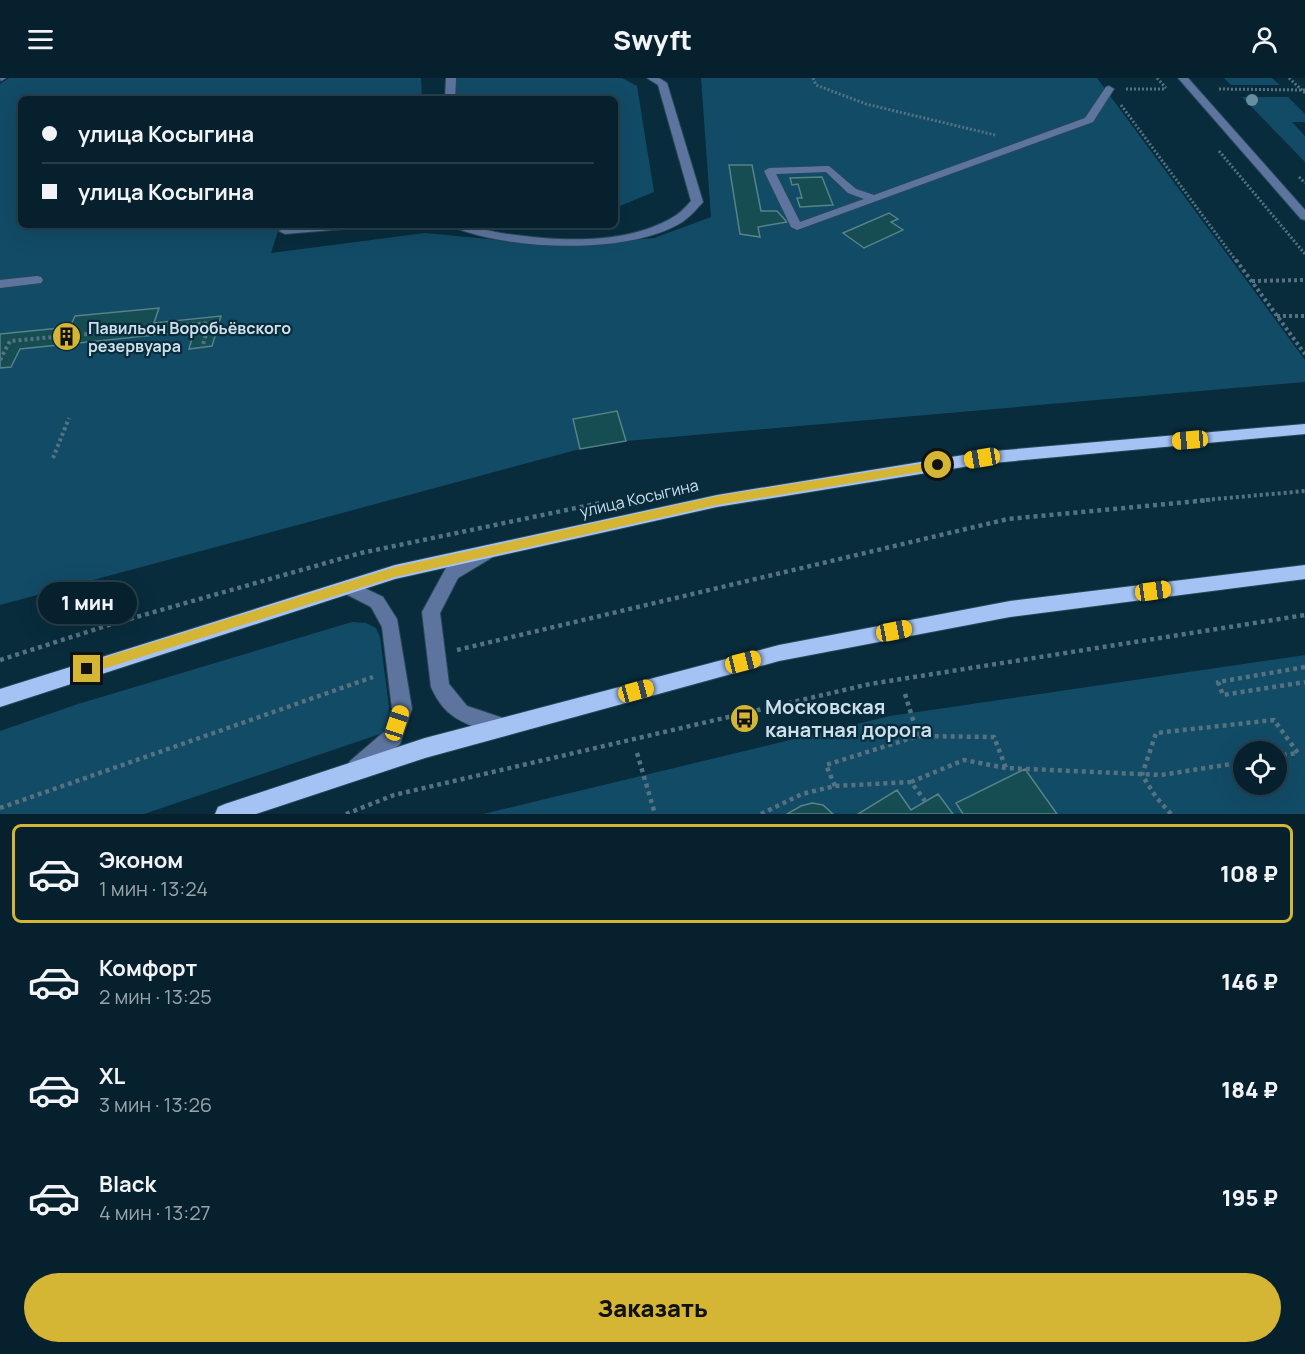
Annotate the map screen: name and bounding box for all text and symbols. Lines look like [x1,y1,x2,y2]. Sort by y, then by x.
text: Swyft [613,21,692,58]
icon: menu [24,23,57,56]
icon: person [1248,23,1281,56]
text: улица Косыгина [78,119,254,149]
text: улица Косыгина [78,177,254,207]
place label: Павильон Воробьёвского резервуара [88,317,291,357]
building icon: Павильон Воробьёвского резервуара [51,321,83,353]
car [1171,429,1209,451]
car [963,446,1001,470]
route start [924,451,951,478]
street label: улица Косыгина [577,474,701,522]
car [1134,580,1172,602]
callout: 1 мин [38,582,136,624]
text: 1 мин [61,589,114,616]
car [875,619,913,643]
car [723,649,763,675]
route end [73,655,100,682]
car [616,678,656,704]
place label: Московская канатная дорога [765,693,932,743]
bus stop icon: Московская канатная дорога [728,702,760,734]
car [383,703,411,743]
map controls [1233,741,1287,795]
button: locate [1233,741,1287,795]
text: Эконом [99,845,183,875]
icon: car [27,847,81,901]
text: 108 ₽ [1220,859,1278,889]
text: 1 мин · 13:24 [99,875,208,902]
text: Комфорт [99,953,197,983]
icon: car [27,955,81,1009]
text: 146 ₽ [1221,967,1278,997]
text: 2 мин · 13:25 [99,983,212,1010]
text: XL [99,1061,125,1091]
icon: car [27,1063,81,1117]
text: 184 ₽ [1221,1075,1278,1105]
text: 3 мин · 13:26 [99,1091,212,1118]
text: Black [99,1169,156,1199]
icon: car [27,1171,81,1225]
text: 195 ₽ [1222,1183,1278,1213]
text: 4 мин · 13:27 [99,1199,211,1226]
button: Заказать [24,1273,1281,1342]

